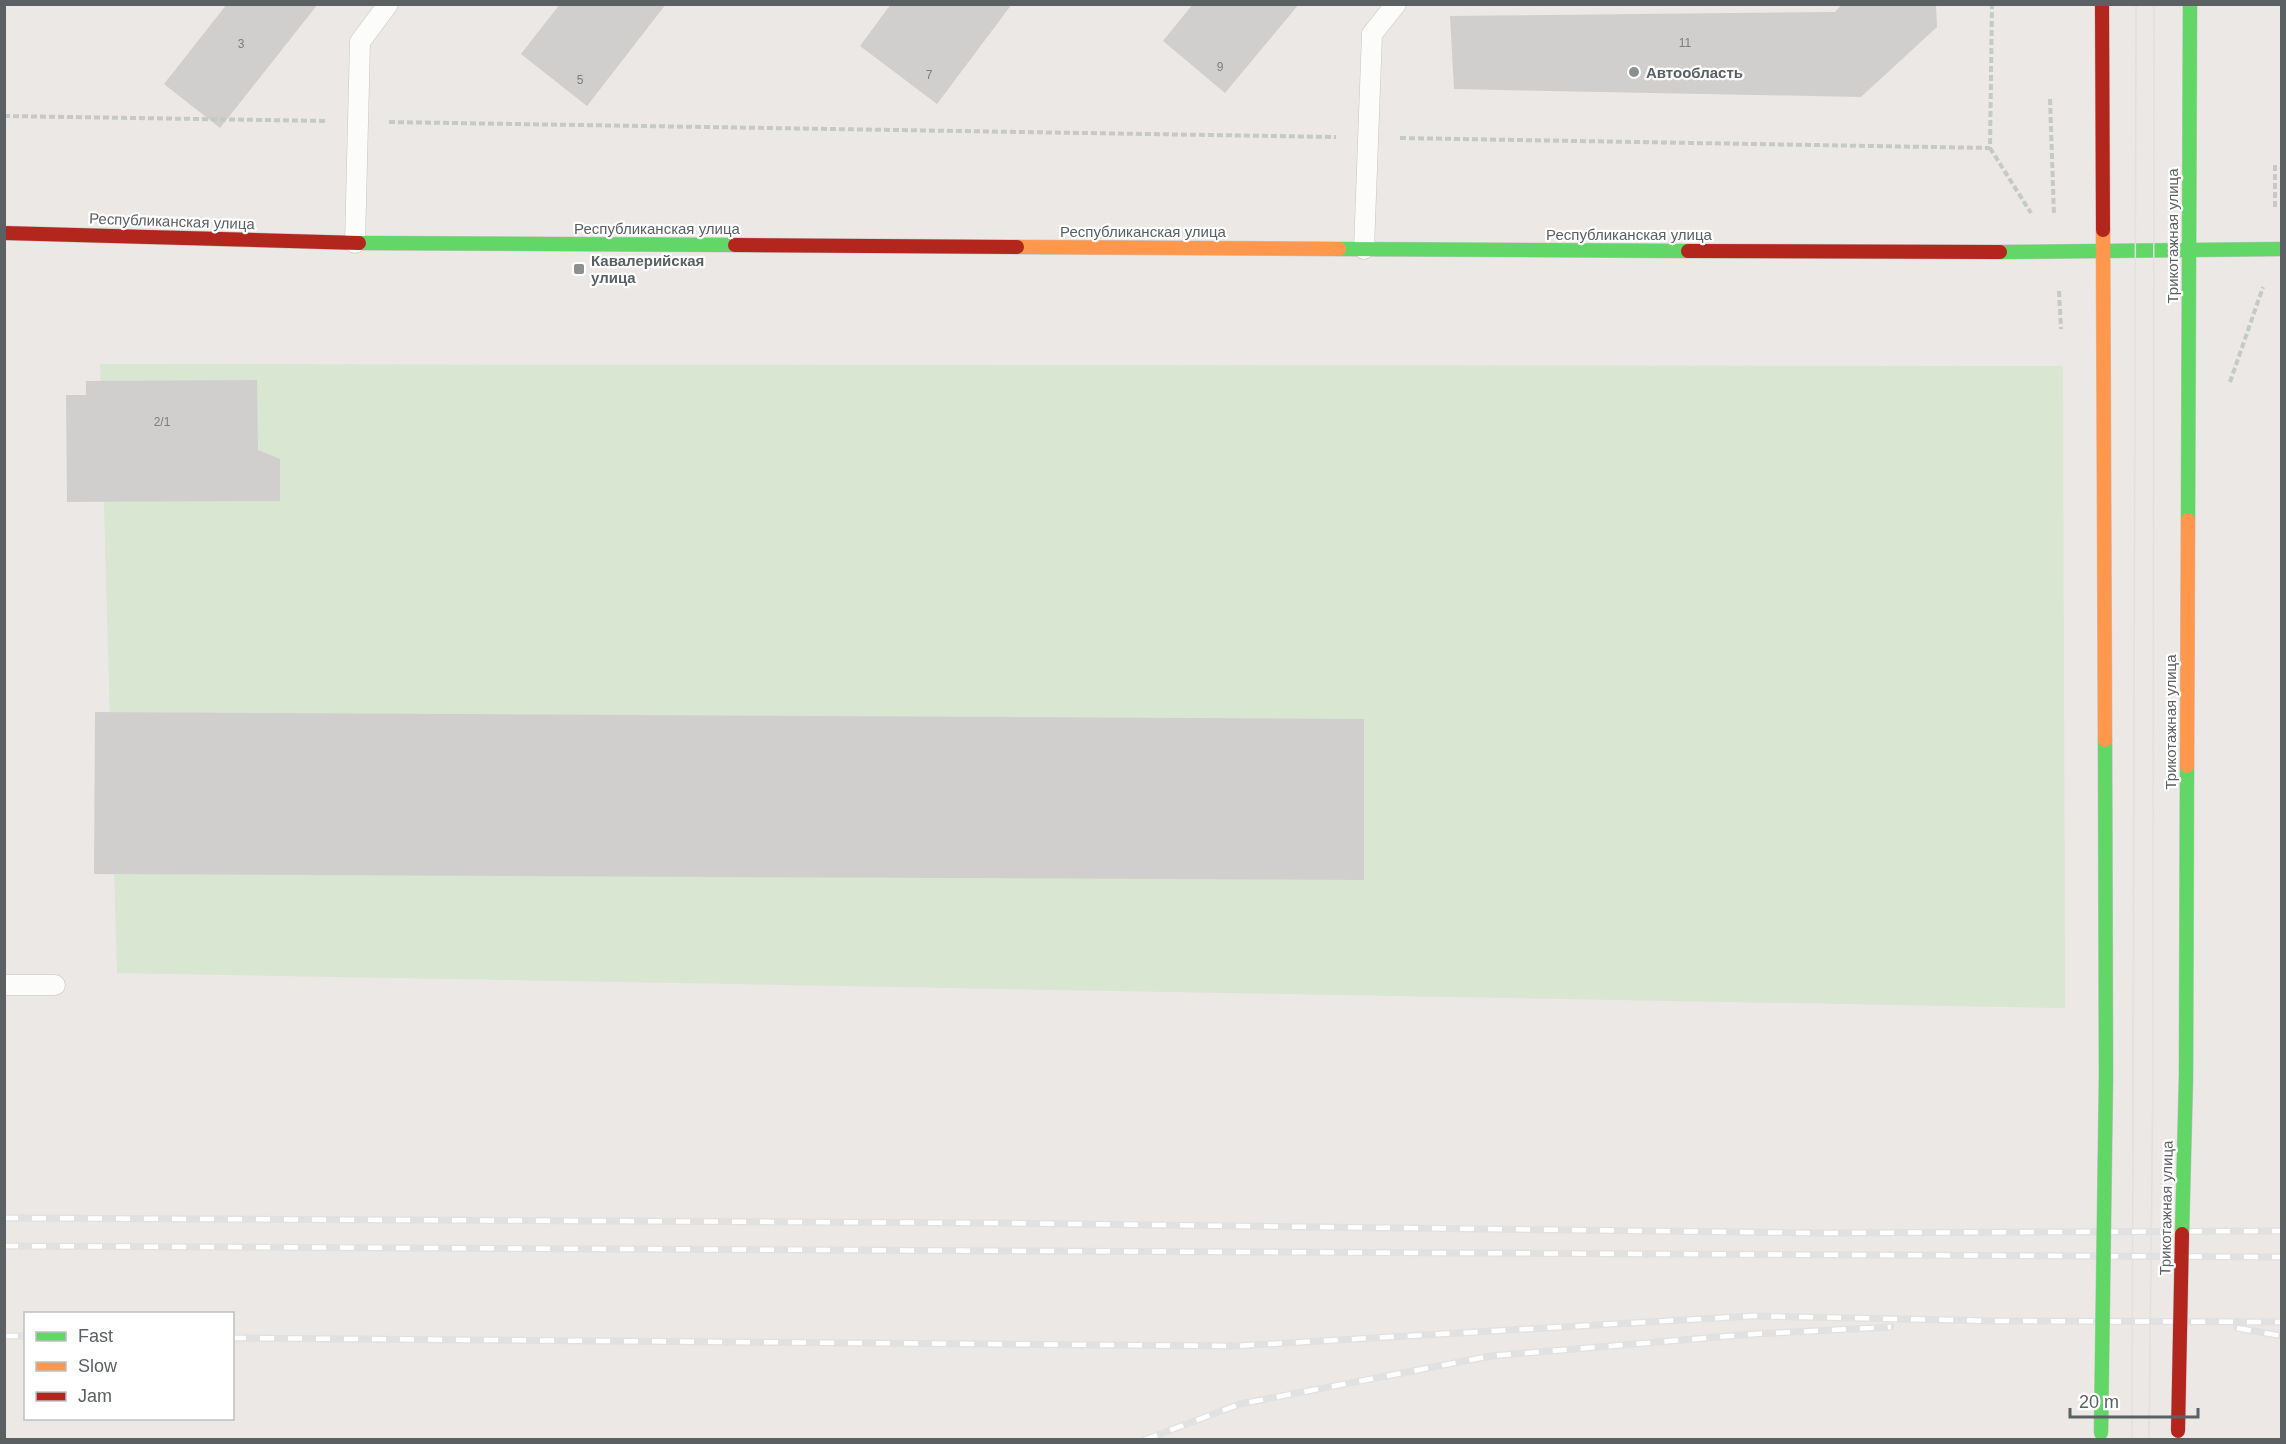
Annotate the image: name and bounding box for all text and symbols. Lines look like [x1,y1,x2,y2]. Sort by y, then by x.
house number: 11 [1679,36,1692,50]
house number: 3 [238,37,245,51]
house number: 9 [1217,60,1224,74]
place label: Автообласть [1646,64,1743,81]
marker: Автообласть [1627,65,1641,79]
house number: 7 [926,68,933,82]
house number: 5 [577,73,584,87]
street label: Трикотажная улица [2164,168,2181,304]
street label: Республиканская улица [89,210,256,232]
street label: Республиканская улица [574,220,741,237]
street label: Республиканская улица [1060,223,1227,240]
street label: Республиканская улица [1546,226,1713,243]
place label: Кавалерийская улица [591,252,704,286]
marker: Кавалерийская улица [572,262,586,276]
house number: 2/1 [154,415,171,429]
street label: Трикотажная улица [2162,654,2179,790]
street label: Трикотажная улица [2156,1140,2176,1276]
legend [24,1312,234,1420]
text: Fast [78,1326,113,1346]
text: Slow [78,1356,118,1376]
scale bar [2070,1381,2198,1419]
text: Jam [78,1386,112,1406]
text: 20 m [2079,1392,2119,1412]

